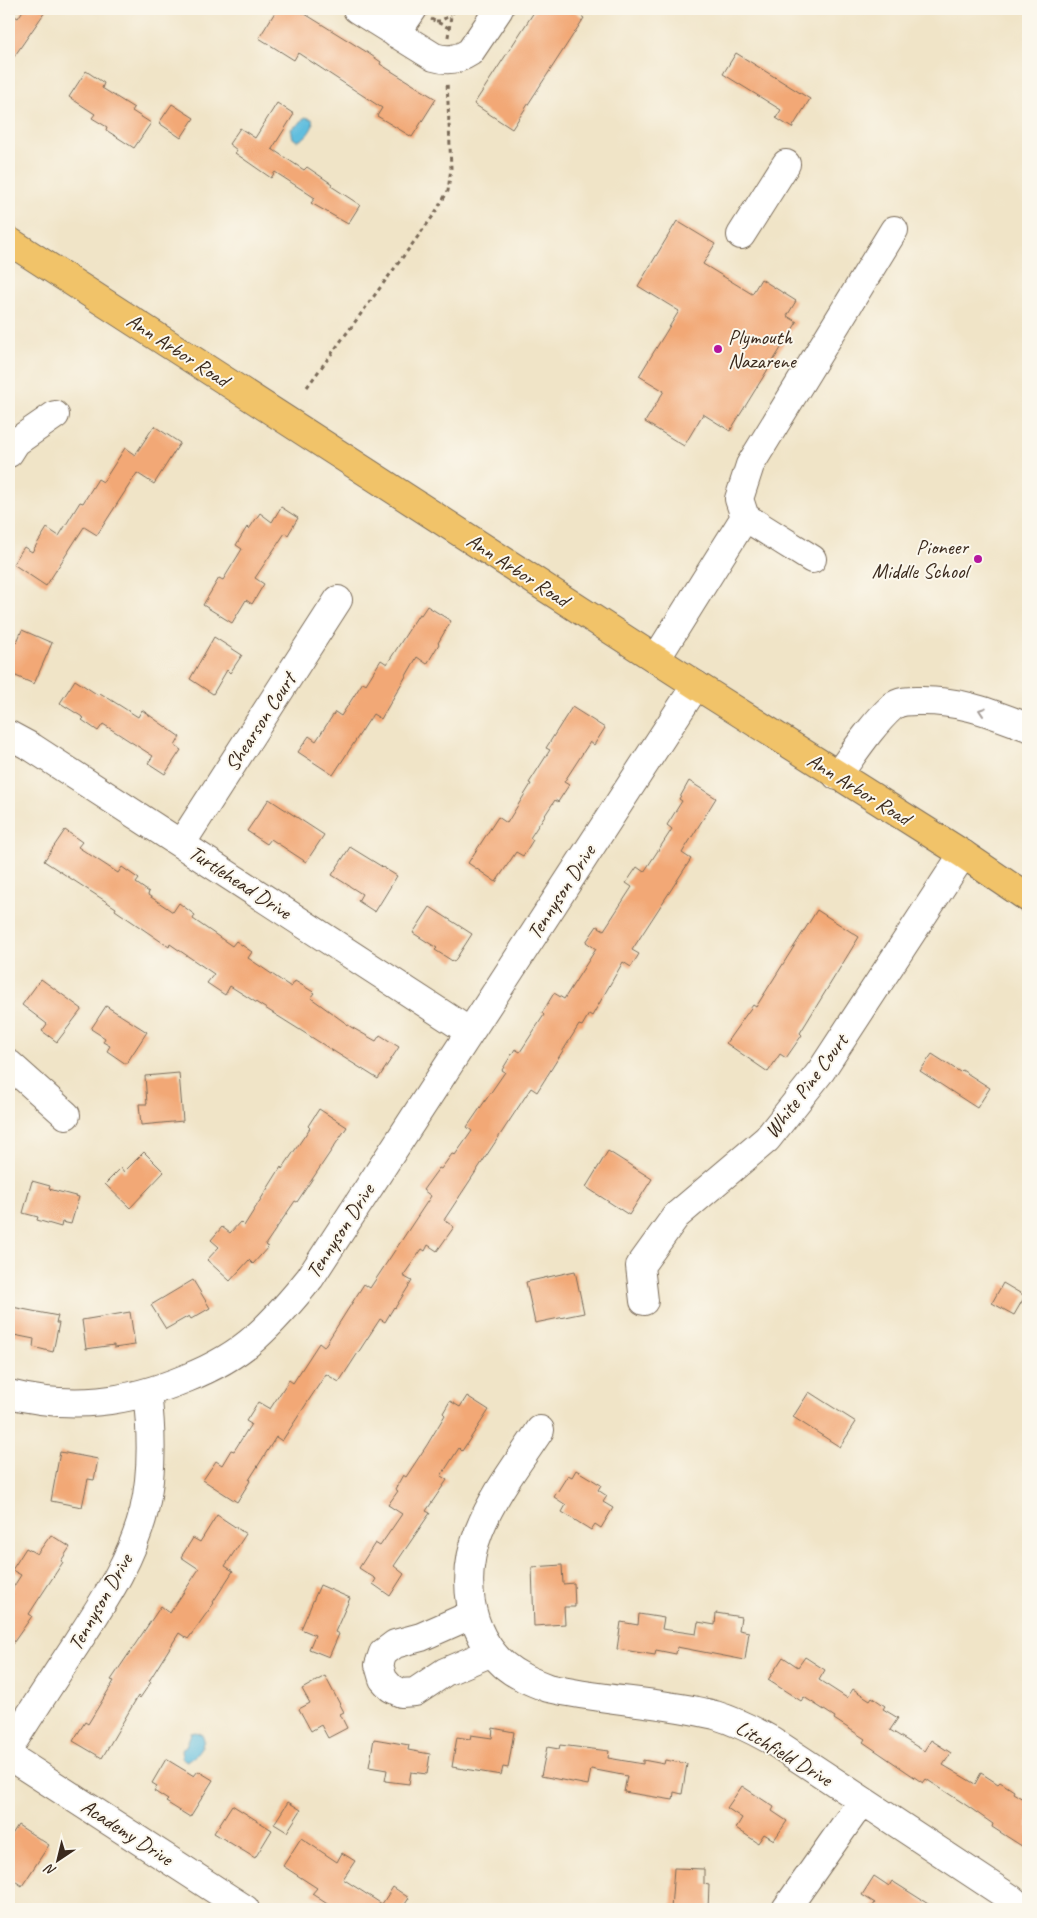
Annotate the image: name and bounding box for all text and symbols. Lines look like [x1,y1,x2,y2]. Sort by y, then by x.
street label: Ann Arbor Road [122,307,236,394]
place label: Plymouth Nazarene [728,324,798,374]
marker: Plymouth Nazarene [712,343,724,355]
street label: Ann Arbor Road [462,527,576,614]
place label: Pioneer Middle School [872,534,971,584]
marker: Pioneer Middle School [972,553,984,565]
street label: Shearson Court [219,665,303,776]
one-way arrow [979,706,987,716]
street label: Ann Arbor Road [803,747,918,832]
street label: Tennyson Drive [521,838,602,944]
street label: Turtlehead Drive [184,839,297,925]
street label: White Pine Court [759,1027,855,1143]
street label: Tennyson Drive [300,1177,381,1283]
street label: Tennyson Drive [62,1547,139,1655]
street label: Litchfield Drive [731,1714,839,1793]
street label: Academy Drive [76,1793,179,1872]
north arrow [32,1836,82,1886]
text: N [40,1859,59,1880]

